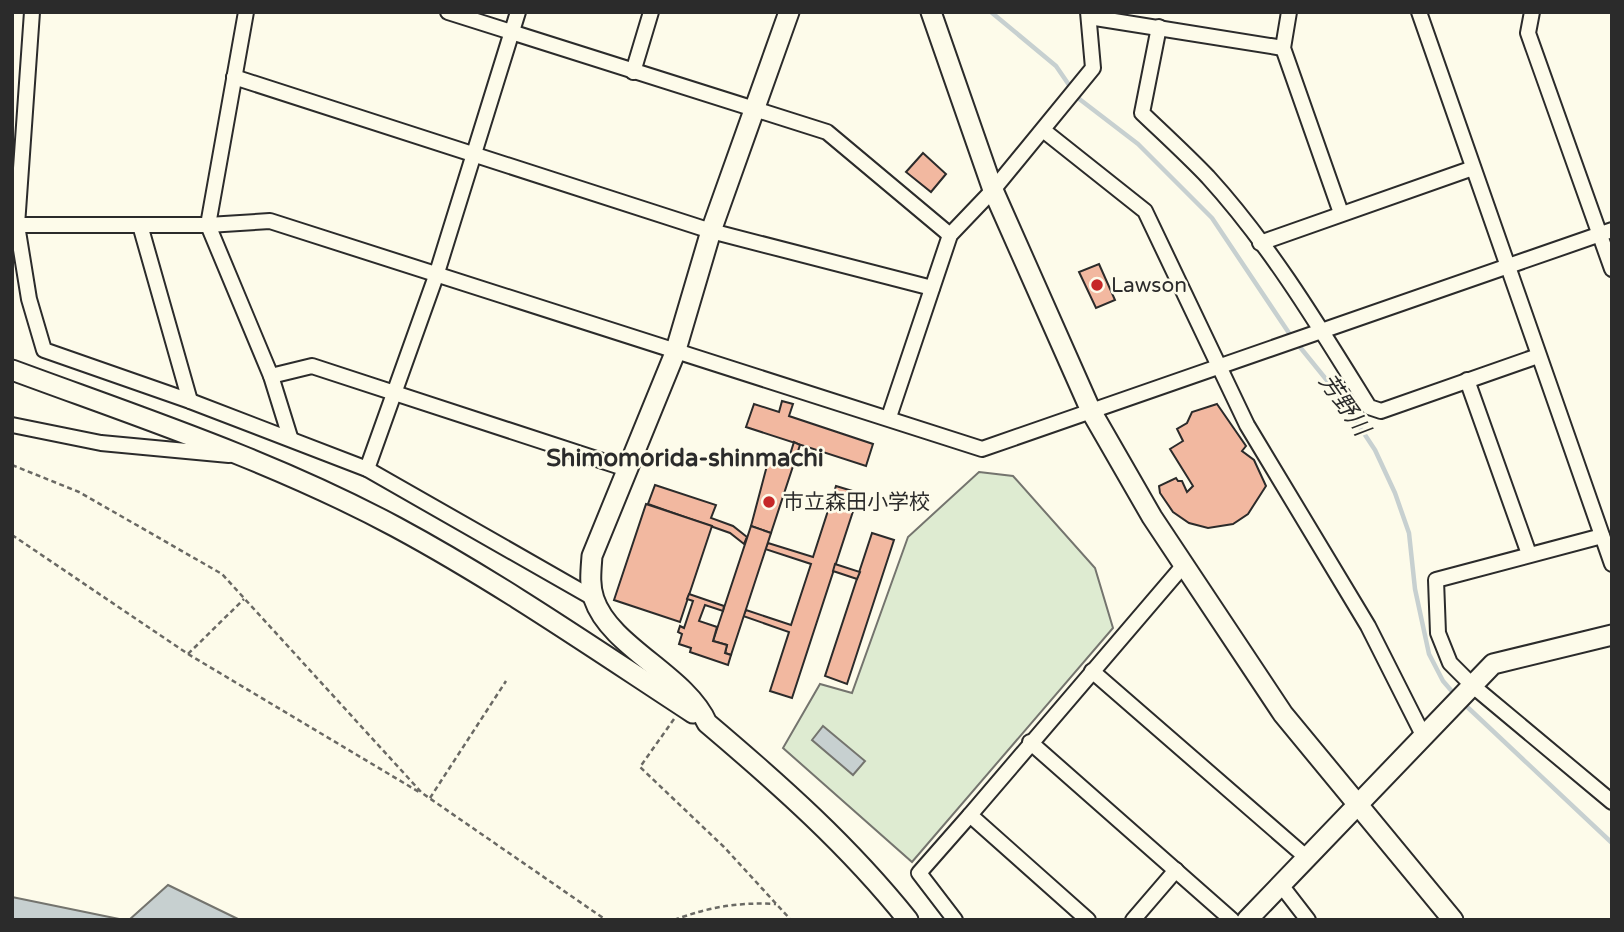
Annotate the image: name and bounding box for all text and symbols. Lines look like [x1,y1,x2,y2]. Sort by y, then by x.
place label: Lawson [1111,273,1187,298]
marker: Lawson [1089,277,1105,293]
water label: 芳野川 [1313,369,1377,444]
district label: Shimomorida-shinmachi [546,444,824,473]
place label: 市立森田小学校 [783,490,930,515]
marker: 市立森田小学校 [761,494,777,510]

